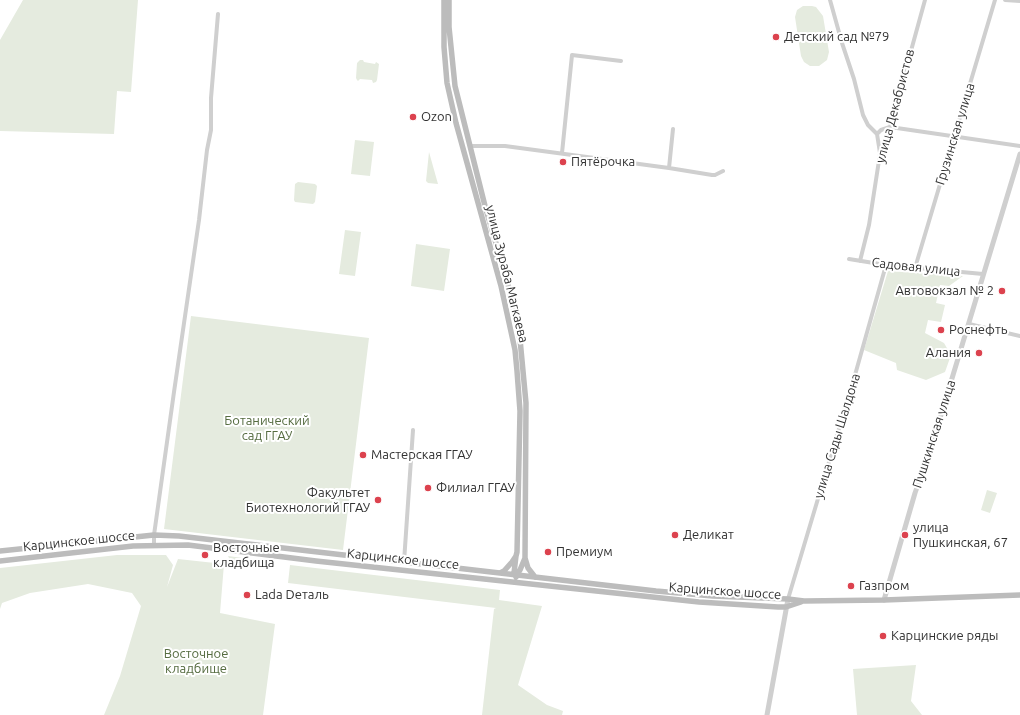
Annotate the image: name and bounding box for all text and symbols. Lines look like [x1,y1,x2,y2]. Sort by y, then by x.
place label: Детский сад №79 [784,29,889,45]
marker: Детский сад №79 [771,32,781,42]
street label: улица Декабристов [872,47,918,165]
street label: Грузинская улица [932,81,978,187]
place label: Ozon [421,109,452,125]
marker: Ozon [408,112,418,122]
place label: Пятёрочка [571,154,635,170]
marker: Пятёрочка [558,157,568,167]
street label: улица Зураба Магкаева [482,204,532,344]
street label: Садовая улица [871,255,961,279]
place label: Автовокзал № 2 [895,283,994,299]
marker: Автовокзал № 2 [997,286,1007,296]
place label: Роснефть [949,322,1007,338]
marker: Роснефть [936,325,946,335]
place label: Алания [926,345,971,361]
marker: Алания [974,348,984,358]
street label: улица Сады Шалдона [811,372,863,500]
street label: Пушкинская улица [909,378,959,490]
park label: Ботанический сад ГГАУ [224,413,310,444]
place label: Мастерская ГГАУ [371,447,472,463]
marker: Мастерская ГГАУ [358,450,368,460]
place label: Филиал ГГАУ [436,480,515,496]
marker: Филиал ГГАУ [423,483,433,493]
place label: Факультет Биотехнологий ГГАУ [246,485,370,516]
marker: Факультет Биотехнологий ГГАУ [373,495,383,505]
place label: улица Пушкинская, 67 [913,520,1008,551]
street label: Карцинское шоссе [22,527,136,555]
place label: Деликат [683,527,734,543]
marker: Деликат [670,530,680,540]
marker: улица Пушкинская, 67 [900,530,910,540]
place label: Восточные кладбища [213,540,280,571]
place label: Премиум [556,544,613,560]
street label: Карцинское шоссе [346,545,460,573]
marker: Премиум [543,547,553,557]
marker: Восточные кладбища [200,550,210,560]
place label: Газпром [859,578,909,594]
street label: Карцинское шоссе [668,579,782,603]
marker: Газпром [846,581,856,591]
place label: Lada Dеталь [255,587,329,603]
marker: Lada Dеталь [242,590,252,600]
place label: Карцинские ряды [891,628,999,644]
marker: Карцинские ряды [878,631,888,641]
park label: Восточное кладбище [164,646,228,677]

